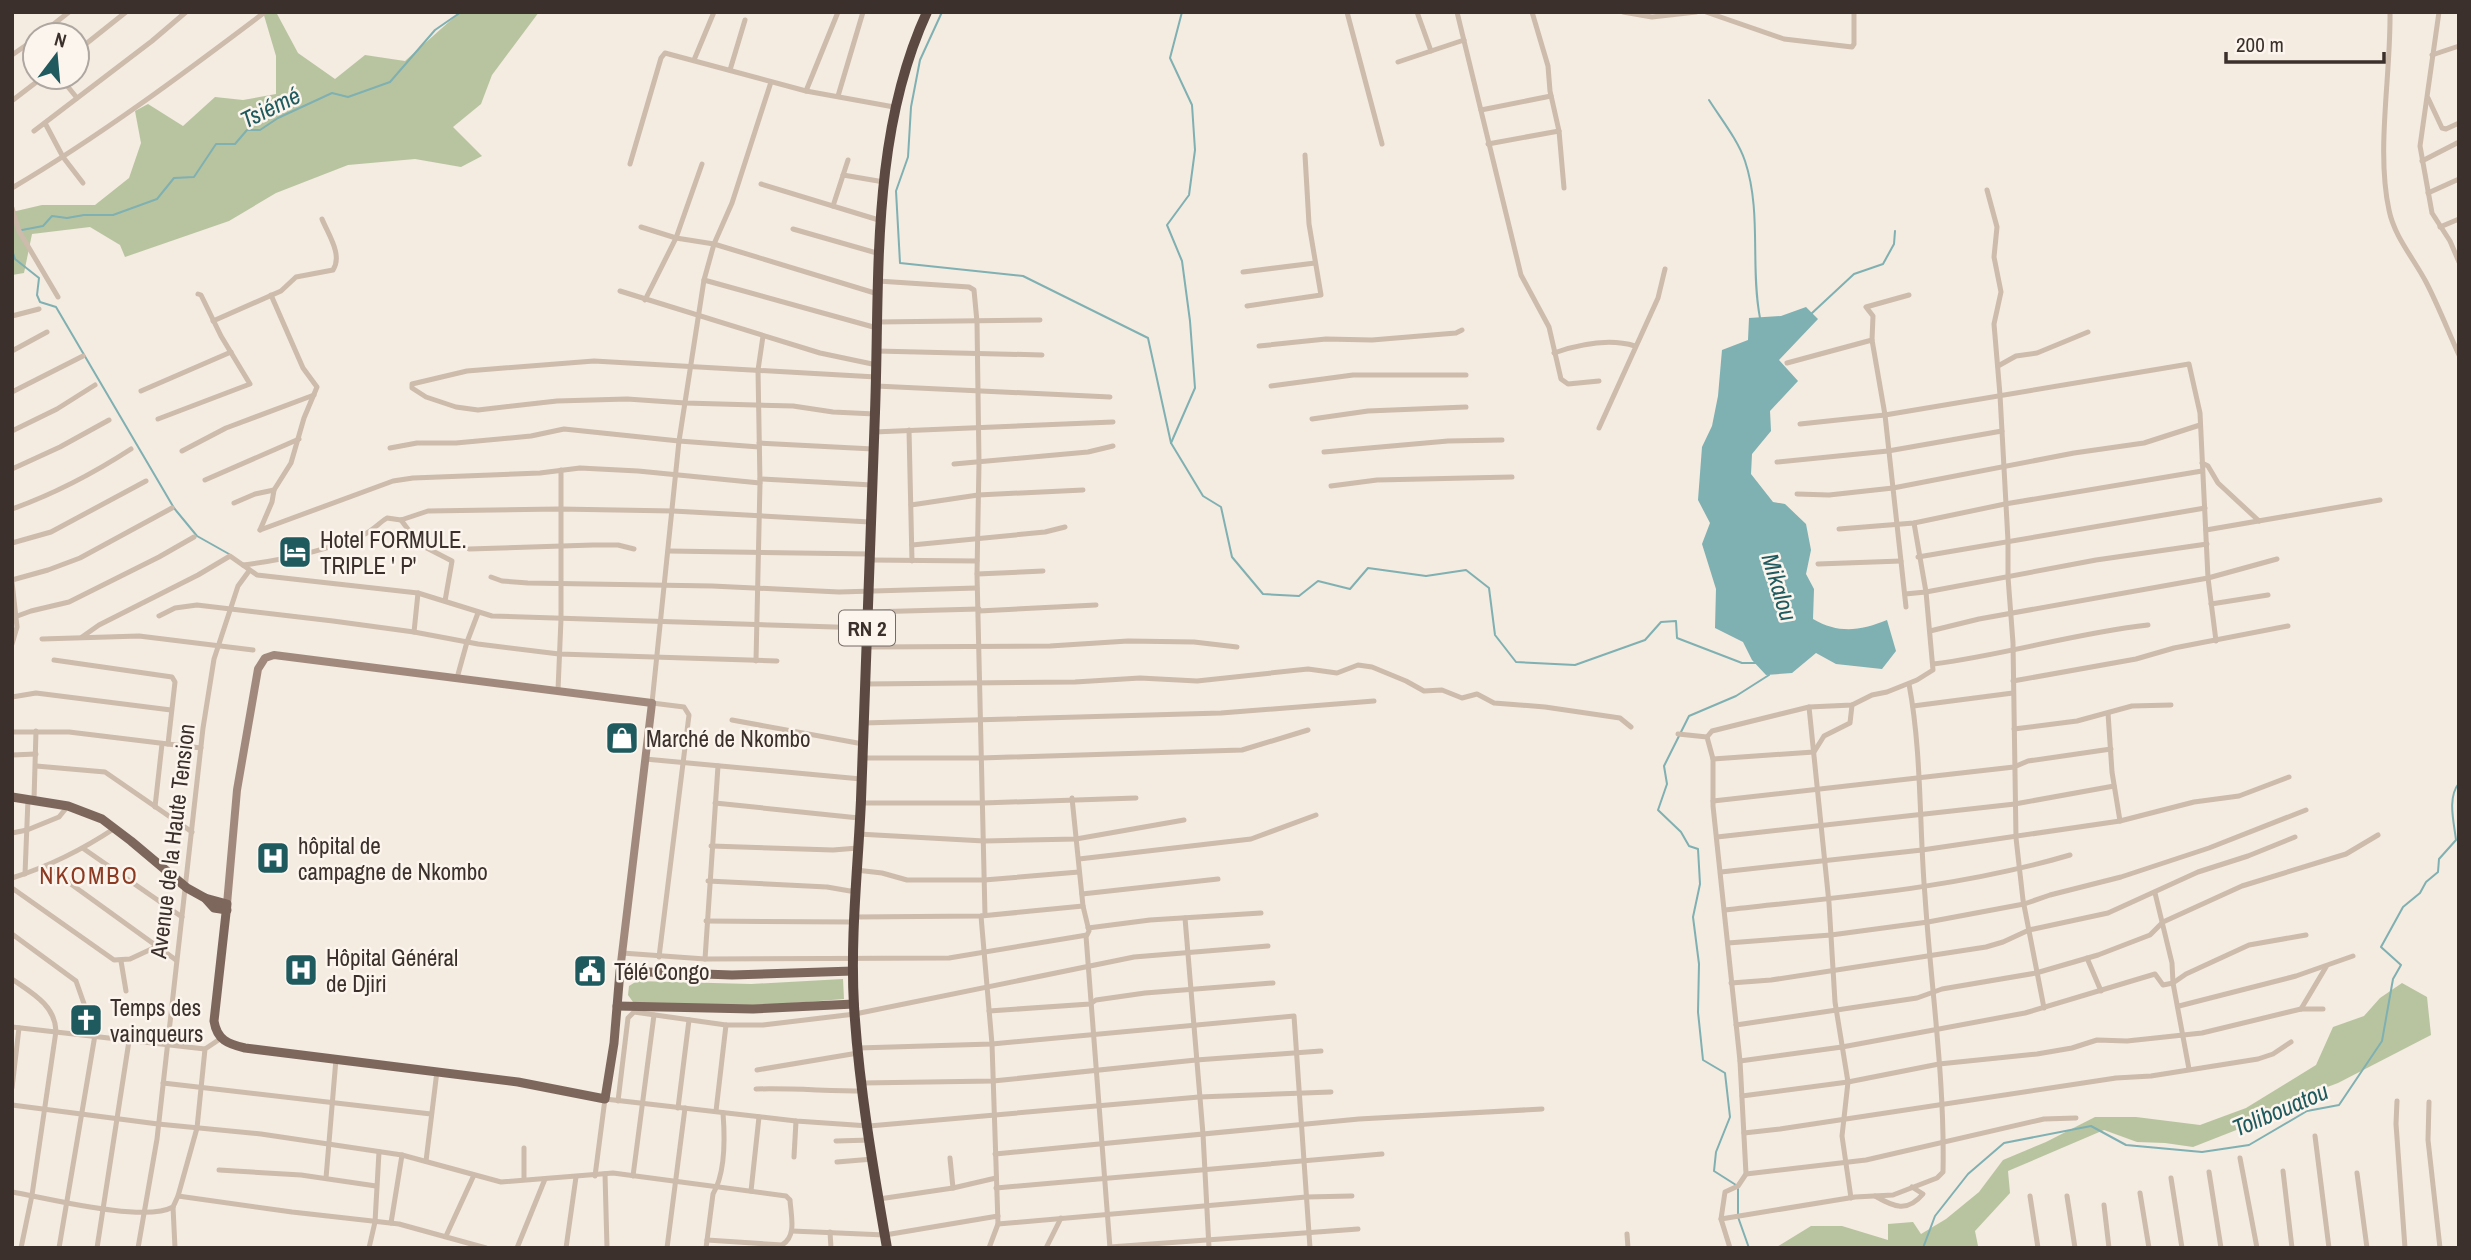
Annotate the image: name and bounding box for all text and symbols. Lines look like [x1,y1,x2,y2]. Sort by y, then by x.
north arrow [21,21,91,91]
scale bar [2226,21,2384,65]
text: N [52,26,70,54]
text: 200 m [2236,30,2284,59]
water label: Tsiémé [235,79,305,135]
place label: Hotel FORMULE. TRIPLE ' P' [320,524,467,581]
hotel icon: Hotel FORMULE. TRIPLE ' P' [276,533,314,571]
water label: Mikalou [1755,549,1805,625]
road number: RN 2 [839,610,895,646]
shop icon: Marché de Nkombo [603,719,641,757]
street label: Avenue de la Haute Tension [142,722,202,961]
place label: Marché de Nkombo [646,723,811,754]
place label: hôpital de campagne de Nkombo [298,830,488,887]
hospital icon: hôpital de campagne de Nkombo [254,839,292,877]
district label: NKOMBO [39,859,139,891]
place label: Hôpital Général de Djiri [326,942,458,999]
hospital icon: Hôpital Général de Djiri [282,951,320,989]
public building icon: Télé Congo [571,952,609,990]
place label: Télé Congo [614,956,709,987]
place label: Temps des vainqueurs [110,992,203,1049]
church icon: Temps des vainqueurs [67,1001,105,1039]
water label: Tolibouatou [2227,1074,2333,1144]

